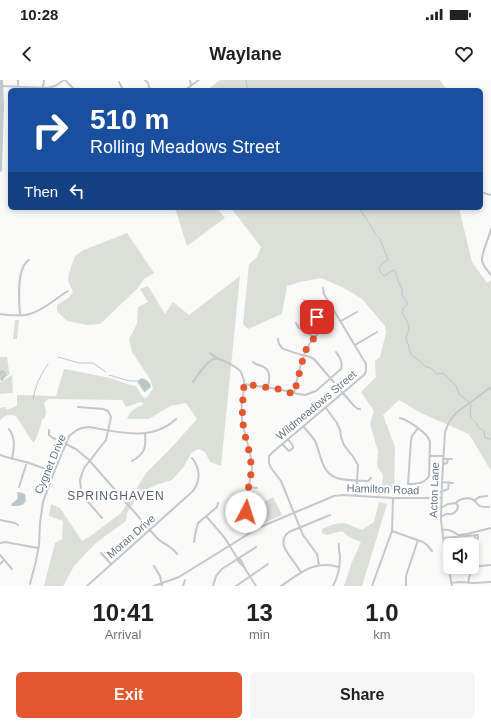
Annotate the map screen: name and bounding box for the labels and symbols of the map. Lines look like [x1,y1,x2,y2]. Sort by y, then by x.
pin [300,300,334,334]
street label: Wildmeadows Street [274,368,358,442]
street label: Cygnet Drive [32,432,68,496]
street label: Acton Lane [427,462,441,518]
street label: Hamilton Road [346,482,420,496]
district label: SPRINGHAVEN [67,489,165,503]
position arrow [225,491,267,533]
street label: Moran Drive [104,512,158,560]

